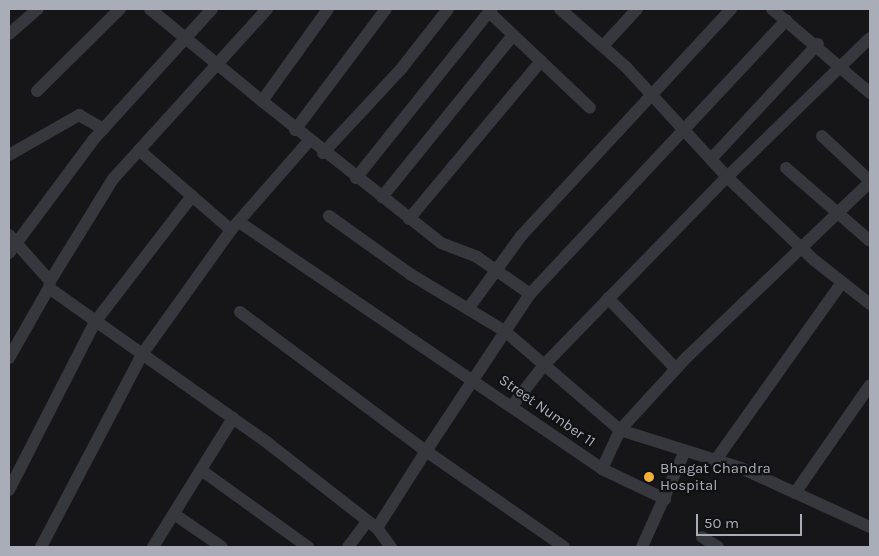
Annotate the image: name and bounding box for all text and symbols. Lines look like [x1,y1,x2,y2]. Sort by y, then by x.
street label: Street Number 11 [495,371,599,451]
place label: Bhagat Chandra Hospital [660,459,771,494]
marker: Bhagat Chandra Hospital [642,470,656,484]
scale bar [699,504,805,536]
text: 50 m [704,514,739,532]

